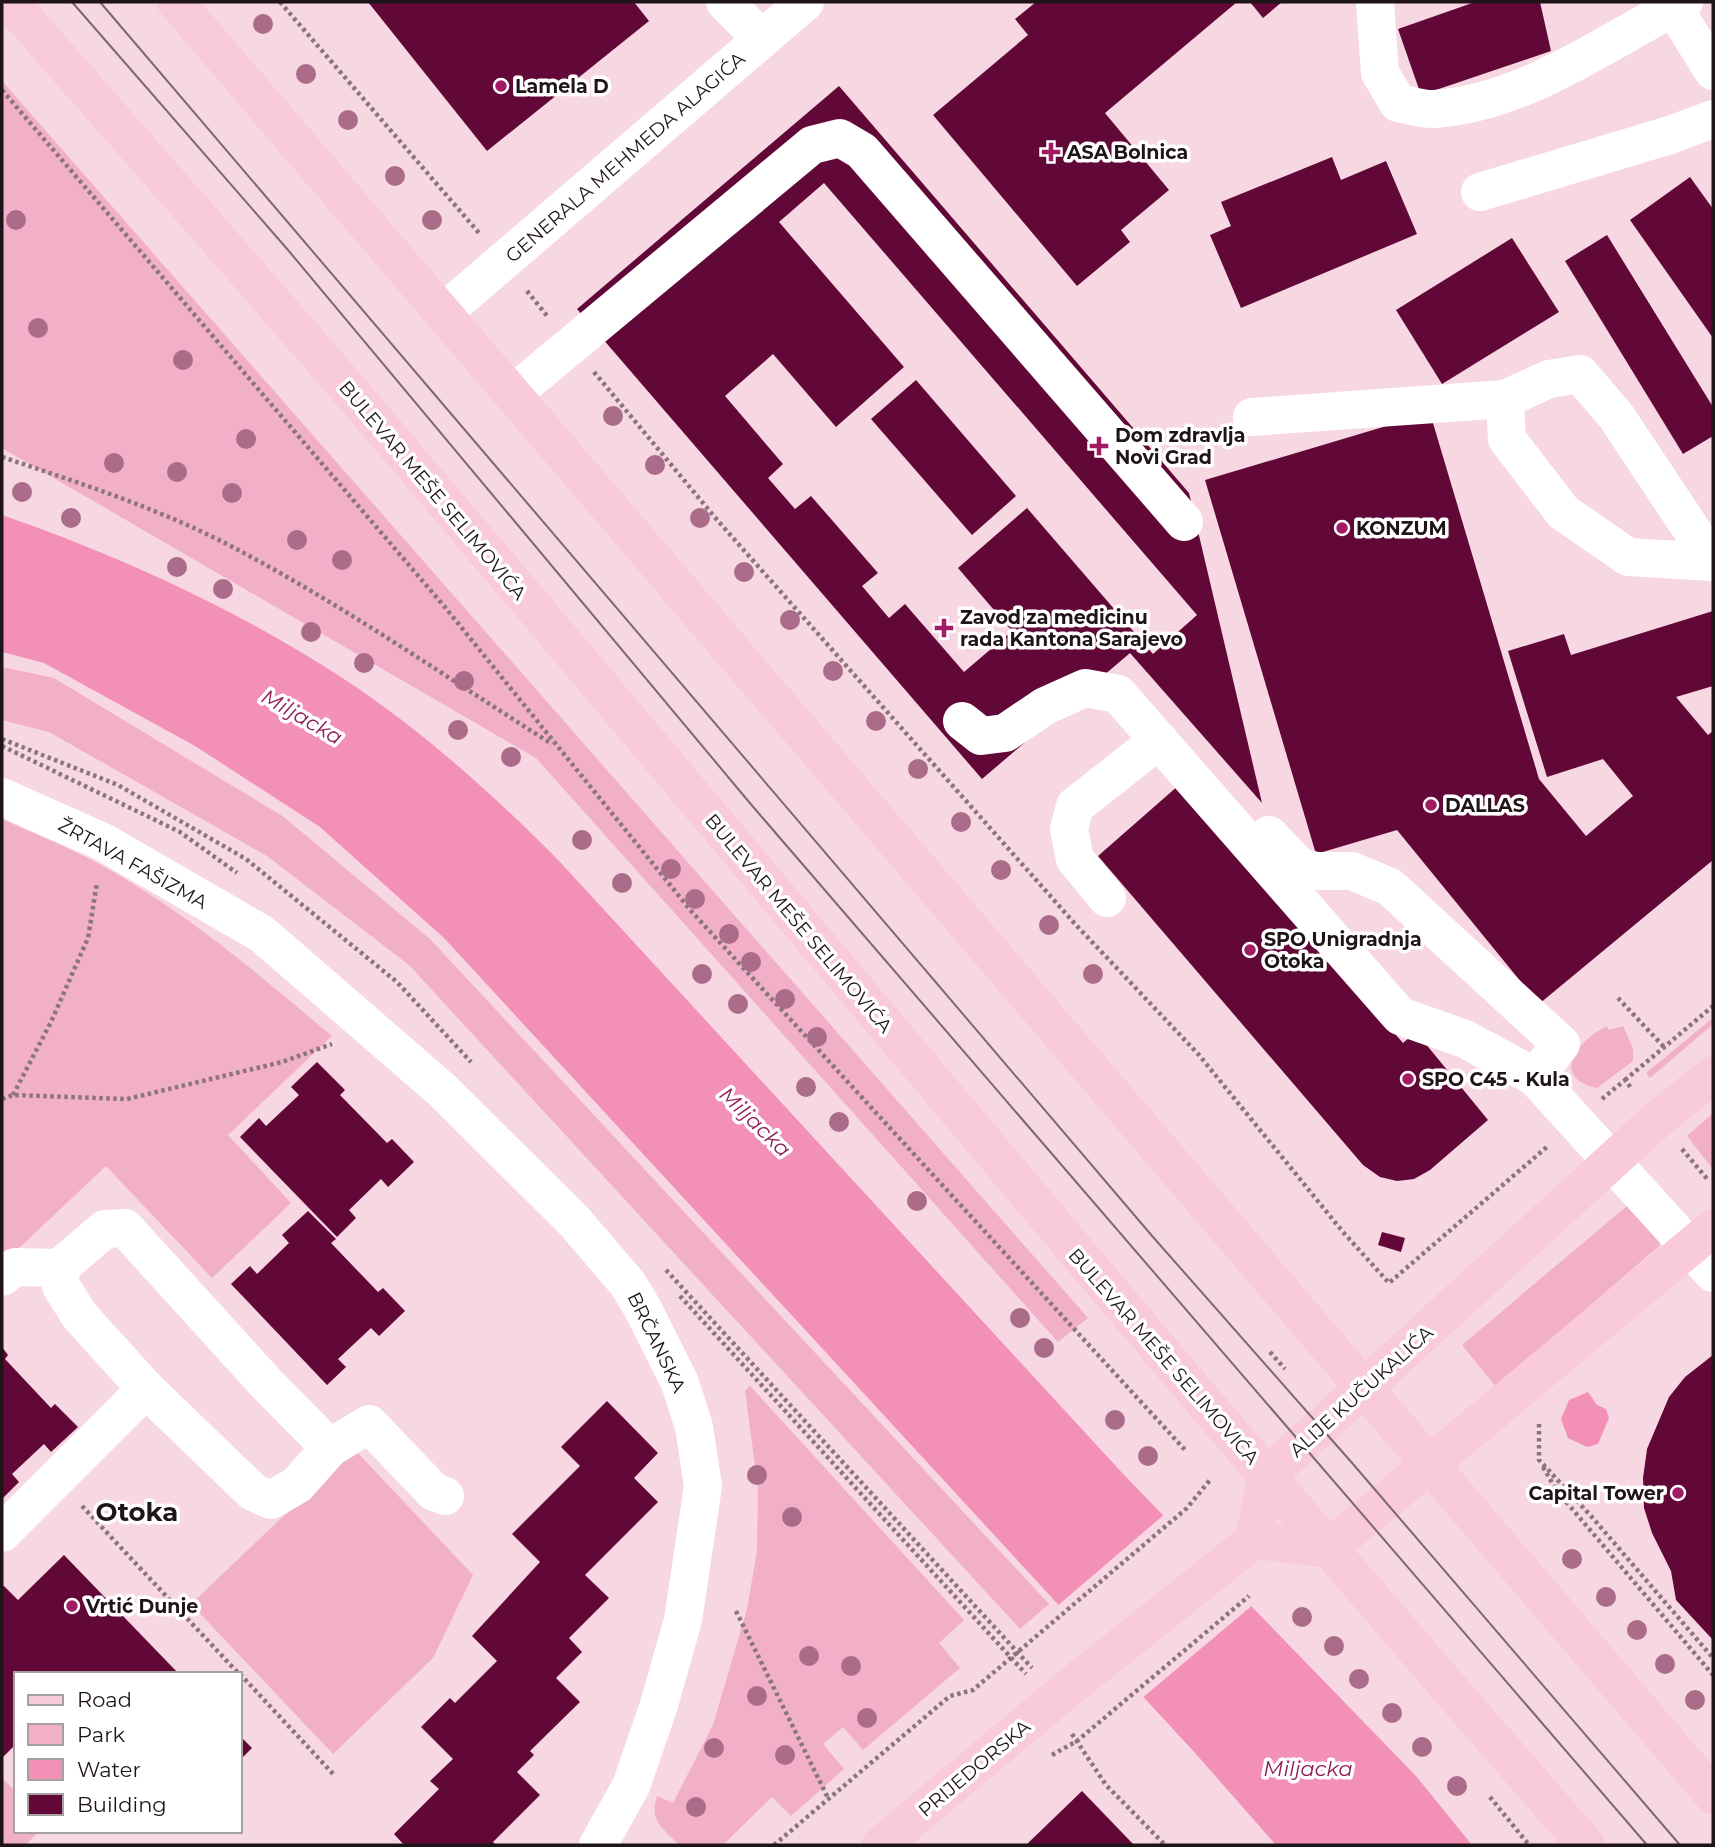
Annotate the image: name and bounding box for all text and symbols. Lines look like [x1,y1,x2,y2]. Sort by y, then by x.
street label: GENERALA MEHMEDA ALAGIĆA [501,47,750,268]
place label: Lamela D [515,75,609,98]
marker: Lamela D [493,78,509,94]
place label: ASA Bolnica [1066,141,1188,164]
marker: ASA Bolnica [1041,142,1061,162]
street label: BULEVAR MEŠE SELIMOVIĆA [334,376,531,605]
place label: Dom zdravlja Novi Grad [1115,424,1245,469]
marker: Dom zdravlja Novi Grad [1089,436,1109,456]
place label: KONZUM [1356,517,1447,540]
marker: KONZUM [1334,520,1350,536]
place label: Zavod za medicinu rada Kantona Sarajevo [960,606,1183,651]
marker: Zavod za medicinu rada Kantona Sarajevo [934,618,954,638]
water label: Miljacka [257,683,347,750]
place label: DALLAS [1445,794,1525,817]
marker: DALLAS [1423,797,1439,813]
street label: BULEVAR MEŠE SELIMOVIĆA [700,809,897,1038]
street label: ŽRTAVA FAŠIZMA [54,813,212,914]
place label: SPO Unigradnja Otoka [1264,928,1422,973]
marker: SPO Unigradnja Otoka [1242,942,1258,958]
place label: SPO C45 - Kula [1422,1068,1570,1091]
marker: SPO C45 - Kula [1400,1071,1416,1087]
water label: Miljacka [715,1082,796,1162]
street label: BULEVAR MEŠE SELIMOVIĆA [1063,1244,1264,1469]
street label: BRČANSKA [622,1288,691,1396]
street label: ALIJE KUČUKALIĆA [1285,1321,1438,1462]
place label: Capital Tower [1528,1482,1664,1505]
marker: Capital Tower [1670,1485,1686,1501]
district label: Otoka [96,1496,178,1528]
place label: Vrtić Dunje [85,1595,198,1618]
marker: Vrtić Dunje [64,1598,80,1614]
legend [14,1672,242,1833]
text: Road [77,1687,132,1712]
street label: PRIJEDORSKA [914,1715,1035,1822]
text: Park [77,1722,125,1747]
water label: Miljacka [1263,1756,1353,1781]
text: Water [77,1757,141,1782]
text: Building [77,1792,167,1817]

